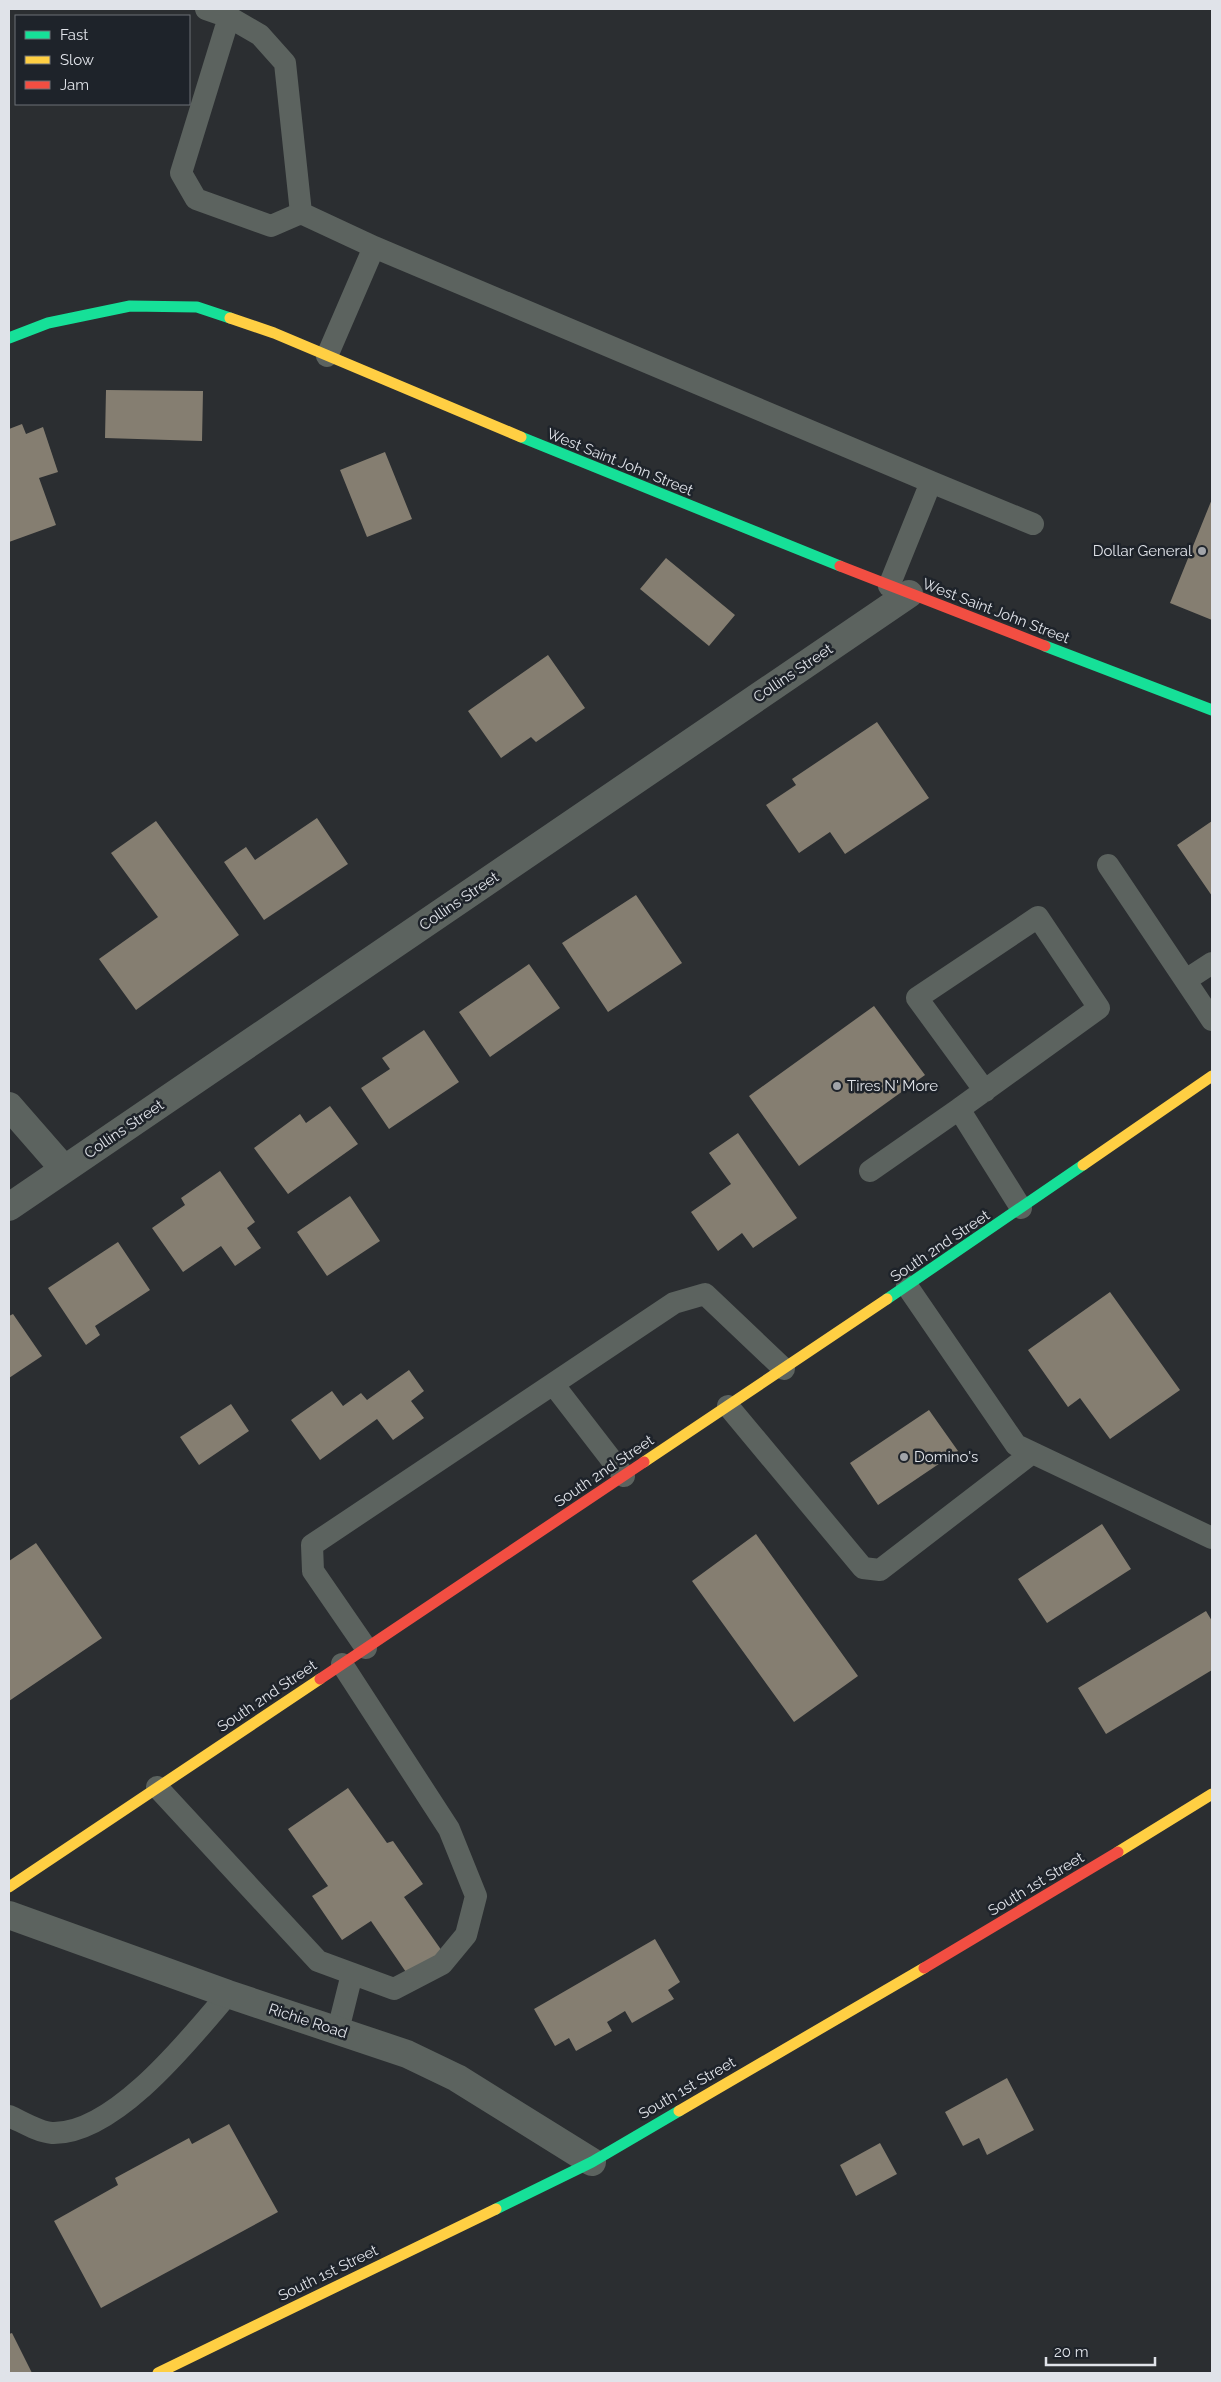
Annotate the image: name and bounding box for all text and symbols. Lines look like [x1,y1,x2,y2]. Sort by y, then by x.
legend [15,15,190,105]
text: Fast [60,26,88,44]
text: Slow [60,51,94,69]
text: Jam [60,76,89,94]
street label: West Saint John Street [544,424,696,500]
place label: Dollar General [1093,542,1193,560]
marker: Dollar General [1196,545,1208,557]
street label: West Saint John Street [920,575,1072,647]
street label: Collins Street [750,640,836,706]
street label: Collins Street [416,868,502,934]
place label: Tires N' More [847,1077,938,1095]
marker: Tires N' More [831,1080,843,1092]
street label: Collins Street [81,1096,167,1162]
street label: South 2nd Street [887,1206,993,1286]
street label: South 2nd Street [551,1431,657,1511]
place label: Domino's [914,1448,978,1466]
marker: Domino's [898,1451,910,1463]
street label: South 2nd Street [214,1656,320,1736]
street label: South 1st Street [985,1848,1087,1920]
street label: Richie Road [266,2000,350,2042]
street label: South 1st Street [635,2053,739,2123]
street label: South 1st Street [275,2241,381,2305]
scale bar [1046,2334,1155,2366]
text: 20 m [1054,2343,1089,2361]

